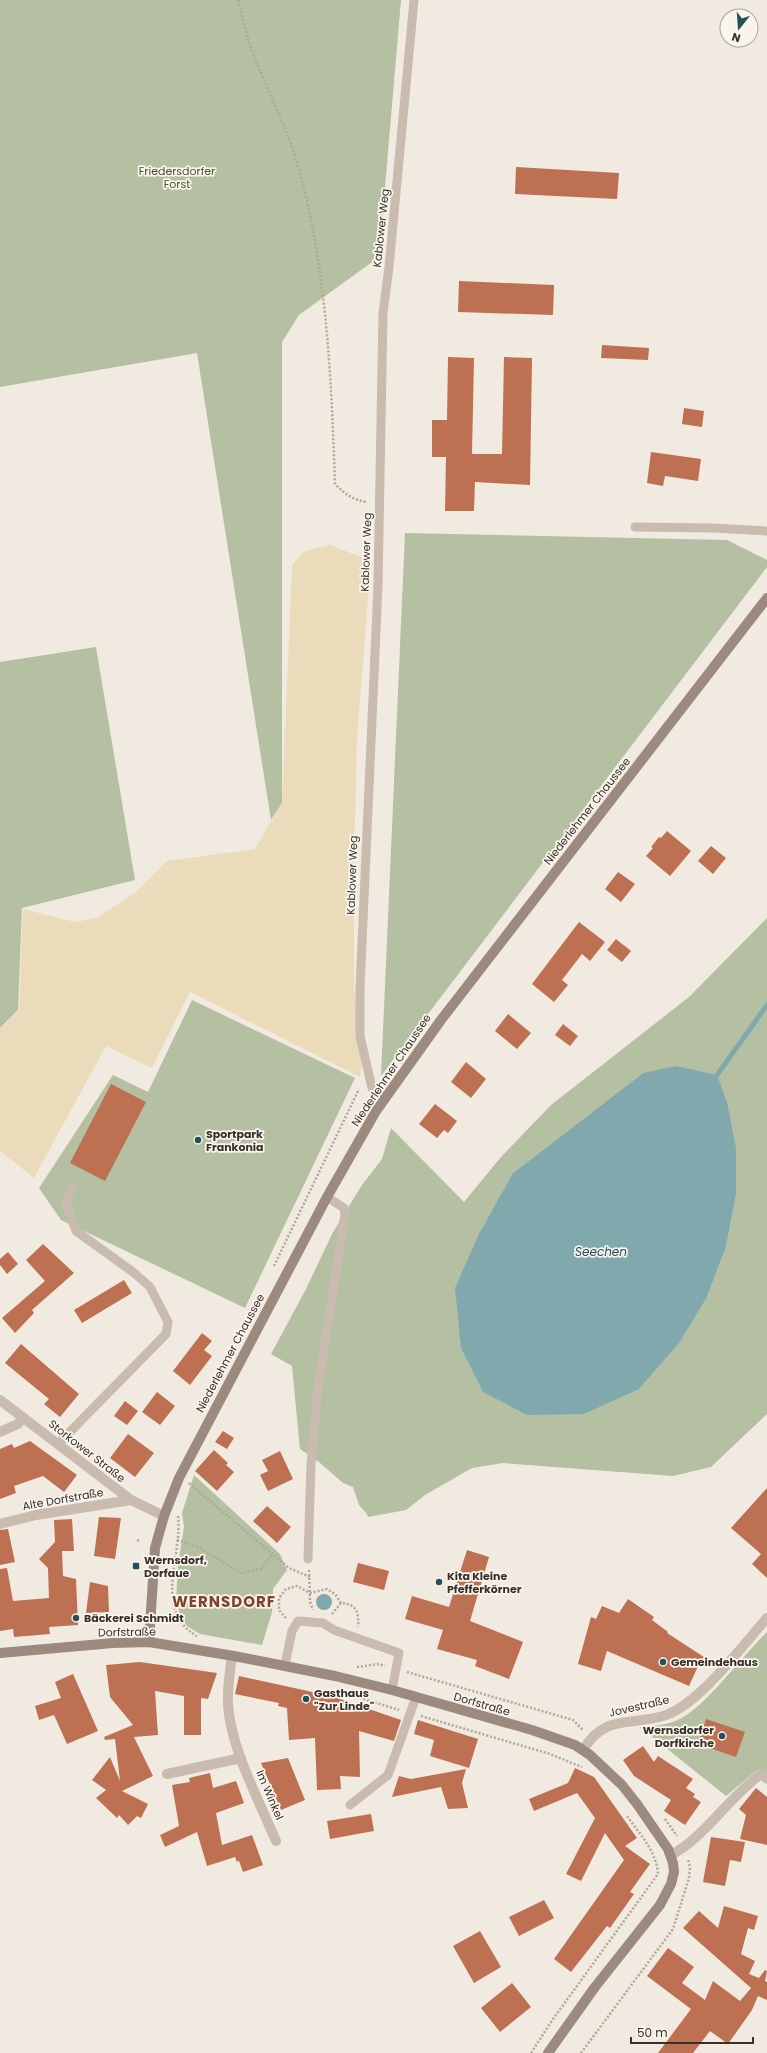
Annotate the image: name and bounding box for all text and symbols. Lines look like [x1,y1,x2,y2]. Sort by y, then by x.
north arrow [719,8,759,48]
text: N [730,29,742,46]
park label: Friedersdorfer Forst [139,163,215,192]
street label: Kablower Weg [369,188,393,268]
street label: Kablower Weg [357,512,375,592]
street label: Niederlehmer Chaussee [540,754,634,868]
street label: Kablower Weg [343,835,361,915]
street label: Niederlehmer Chaussee [347,1010,435,1129]
place label: Sportpark Frankonia [206,1126,264,1155]
marker: Sportpark Frankonia [193,1135,203,1145]
water label: Seechen [575,1243,627,1260]
street label: Niederlehmer Chaussee [192,1291,268,1415]
street label: Storkower Straße [45,1416,129,1486]
street label: Alte Dorfstraße [21,1484,105,1514]
place label: Wernsdorf, Dorfaue [144,1552,207,1581]
marker: Wernsdorf, Dorfaue [131,1561,141,1571]
place label: Kita Kleine Pfefferkörner [447,1568,522,1597]
marker: Kita Kleine Pfefferkörner [434,1577,444,1587]
district label: WERNSDORF [172,1591,276,1612]
place label: Bäckerei Schmidt [84,1610,184,1626]
marker: Bäckerei Schmidt [71,1613,81,1623]
street label: Dorfstraße [98,1623,156,1641]
place label: Gemeindehaus [671,1654,758,1670]
marker: Gemeindehaus [658,1657,668,1667]
place label: Gasthaus "Zur Linde" [314,1685,375,1714]
street label: Dorfstraße [452,1688,512,1720]
street label: Jovestraße [607,1691,671,1721]
marker: Gasthaus "Zur Linde" [301,1694,311,1704]
place label: Wernsdorfer Dorfkirche [643,1722,714,1751]
marker: Wernsdorfer Dorfkirche [717,1731,727,1741]
street label: Im Winkel [252,1768,288,1822]
scale bar [631,2019,753,2045]
text: 50 m [637,2024,668,2041]

